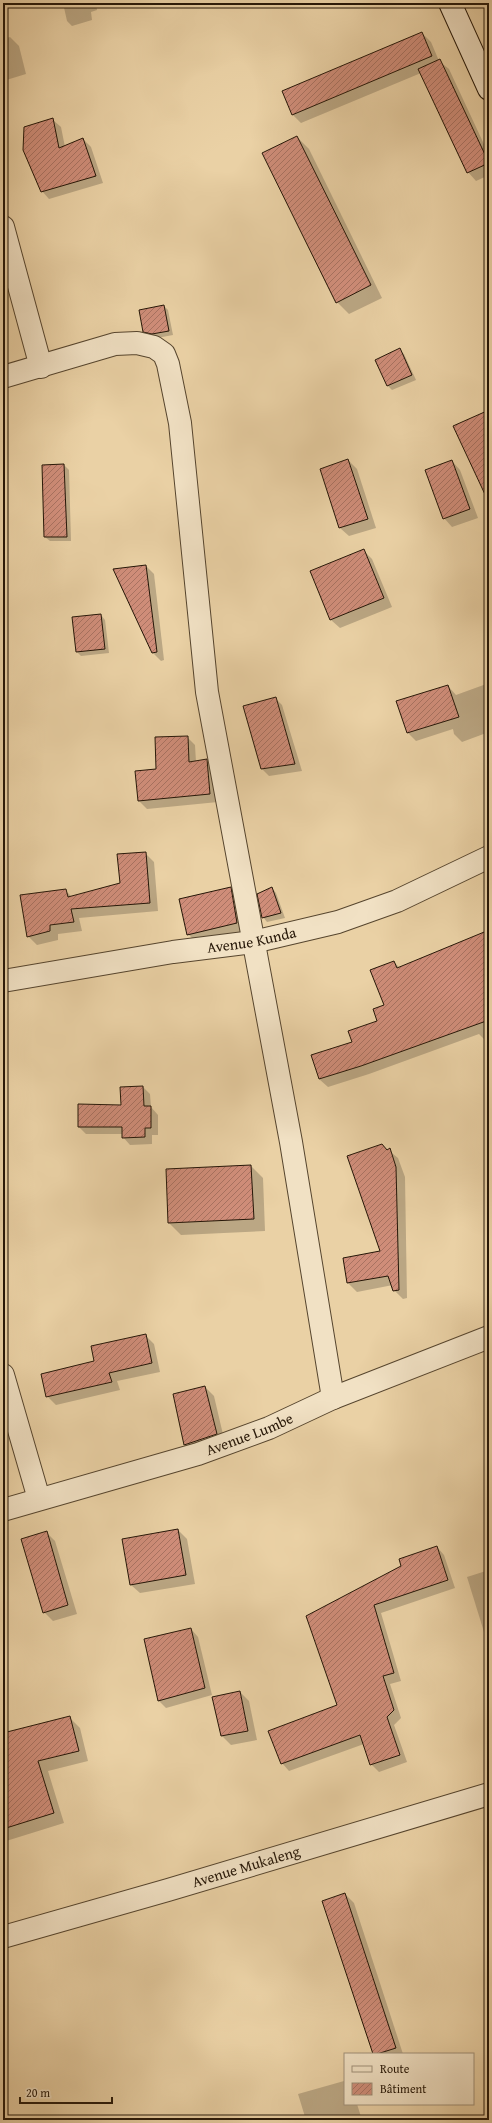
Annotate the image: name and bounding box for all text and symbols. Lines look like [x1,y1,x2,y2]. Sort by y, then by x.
street label: Avenue Kunda [206,921,298,958]
street label: Avenue Lumbe [203,1407,296,1460]
street label: Avenue Mukaleng [189,1840,303,1892]
legend [344,2053,474,2105]
text: Route [380,2060,410,2077]
scale bar [20,2079,112,2105]
text: Bâtiment [380,2080,427,2097]
text: 20 m [26,2084,50,2101]

